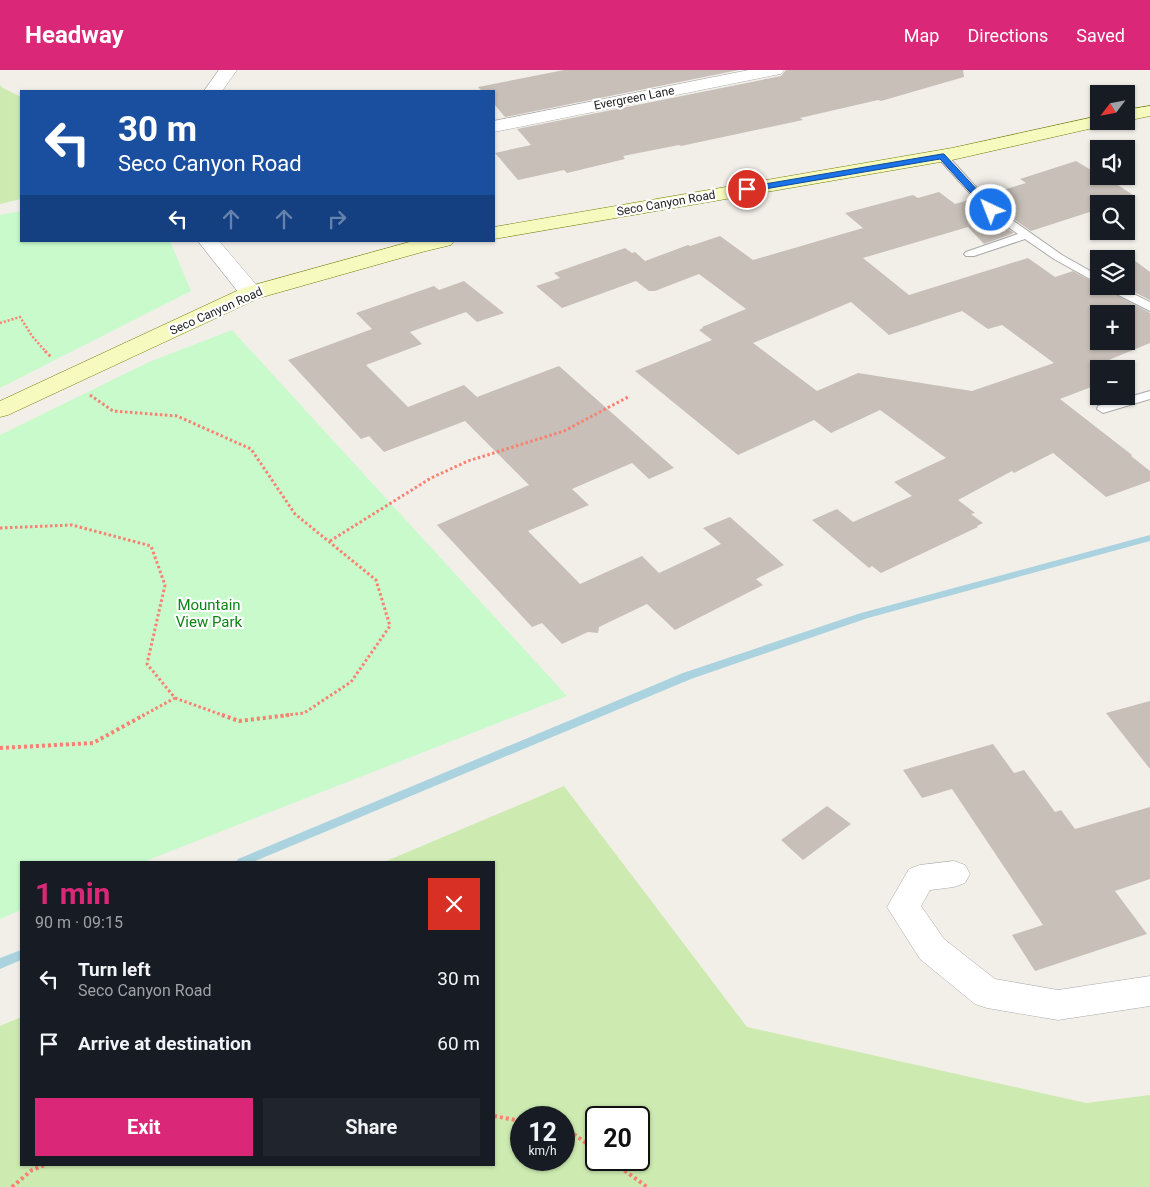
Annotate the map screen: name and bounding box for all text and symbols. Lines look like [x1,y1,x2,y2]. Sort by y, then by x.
text: Headway [25,21,124,49]
text: Map [904,25,939,46]
text: Directions [967,25,1048,46]
text: Saved [1076,25,1125,46]
street label: Evergreen Lane [593,83,675,113]
north arrow [1090,85,1135,130]
map controls [1090,85,1135,405]
text: 30 m [118,109,197,150]
icon: left [35,110,100,175]
button: sound [1090,140,1135,185]
text: Seco Canyon Road [118,151,302,176]
pin [726,168,768,210]
icon: arrive [733,175,761,203]
position arrow [964,183,1016,235]
street label: Seco Canyon Road [615,187,717,219]
button: search [1090,195,1135,240]
icon: left [164,205,192,233]
icon: ahead [217,205,245,233]
icon: ahead [270,205,298,233]
icon: right [323,205,351,233]
button: layers [1090,250,1135,295]
street label: Seco Canyon Road [167,284,265,338]
button: + [1090,305,1135,350]
button: − [1090,360,1135,405]
park label: Mountain View Park [176,596,243,631]
text: 1 min [35,876,110,911]
button: close [428,878,480,930]
text: 90 m · 09:15 [35,913,123,932]
text: Turn left [78,958,151,981]
icon: left [35,965,63,993]
text: 30 m [437,967,480,990]
text: Seco Canyon Road [78,981,212,1000]
icon: arrive [35,1030,63,1058]
text: Arrive at destination [78,1032,251,1055]
text: 60 m [437,1032,480,1055]
button: Exit [35,1098,253,1156]
button: Share [263,1098,480,1156]
speed limit sign: 20 [585,1106,650,1171]
text: 12 [528,1118,557,1147]
text: km/h [528,1144,557,1158]

